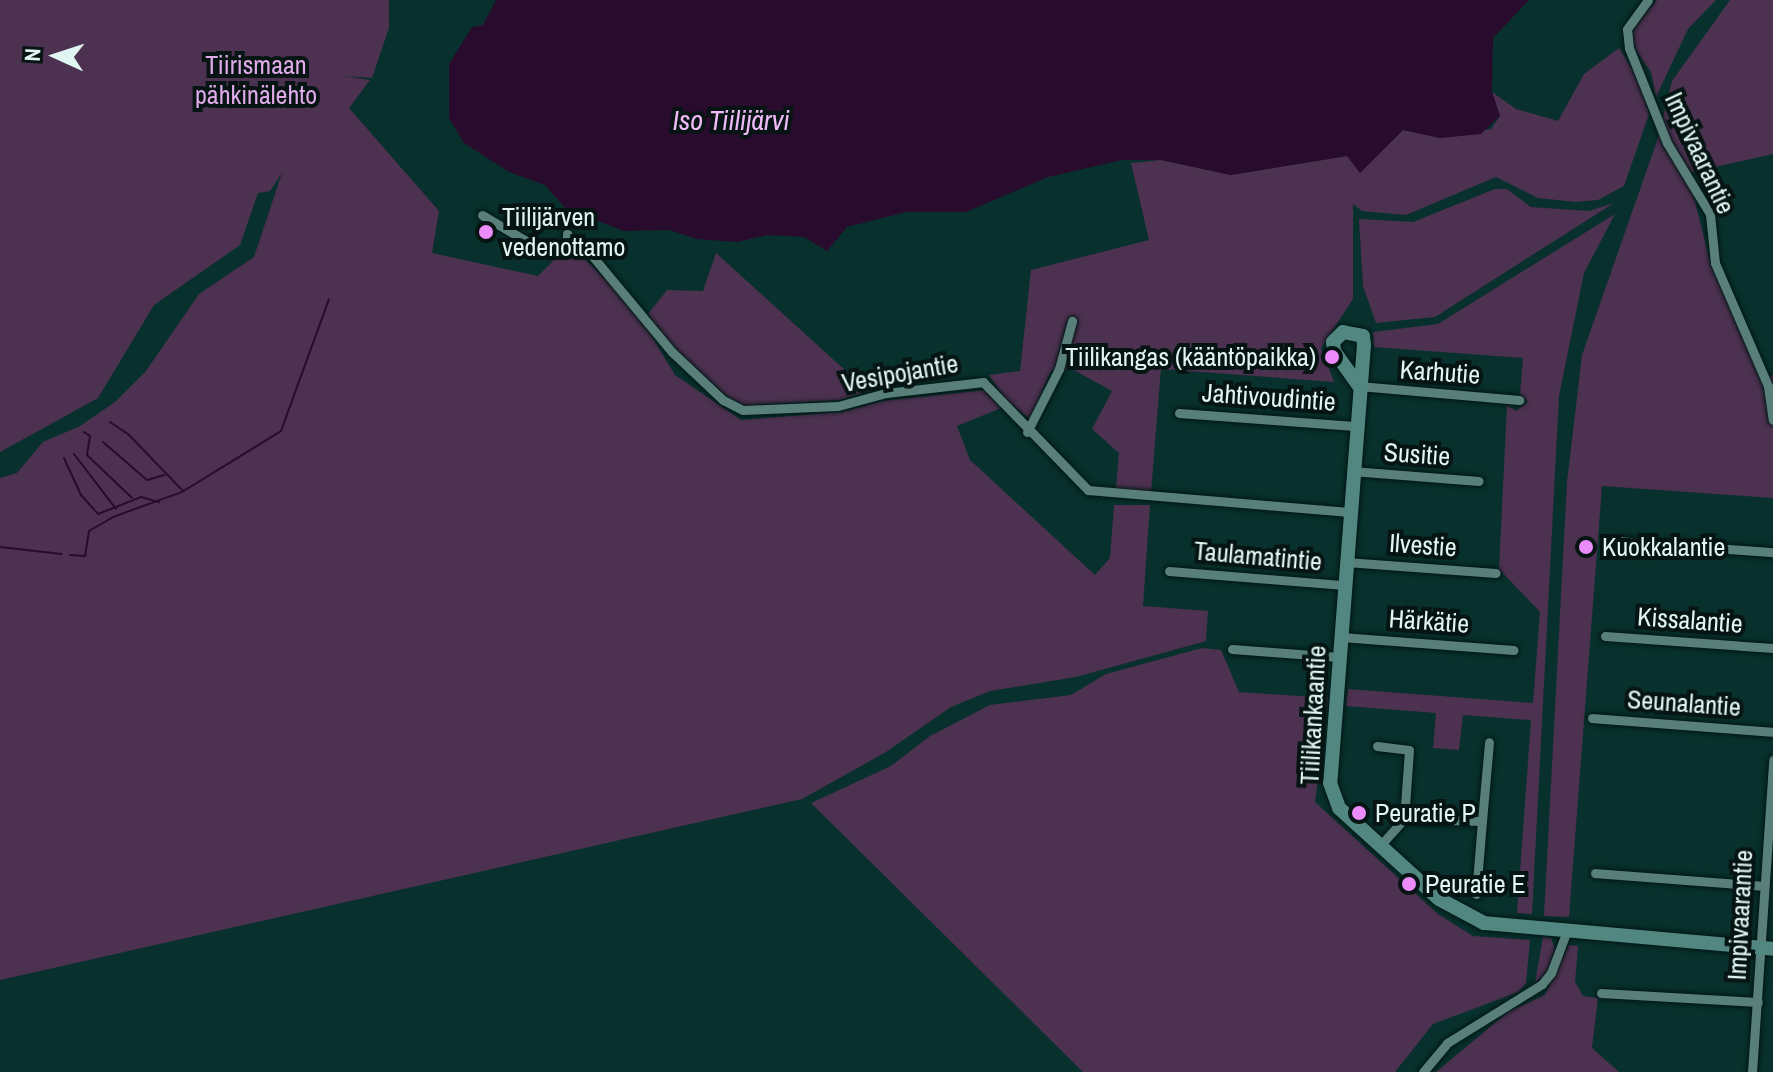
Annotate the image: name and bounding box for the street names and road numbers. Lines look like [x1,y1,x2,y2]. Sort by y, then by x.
street label: Impivaarantie [1658,87,1742,219]
street label: Vesipojantie [840,347,960,399]
street label: Karhutie [1399,354,1481,390]
street label: Jahtivoudintie [1201,377,1337,417]
street label: Susitie [1383,436,1451,472]
street label: Ilvestie [1388,527,1458,563]
street label: Taulamatintie [1193,535,1323,577]
street label: Kissalantie [1636,601,1744,639]
street label: Härkätie [1388,603,1470,639]
street label: Tiilikankaantie [1294,645,1332,785]
street label: Seunalantie [1626,683,1742,723]
street label: Impivaarantie [1721,849,1759,981]

